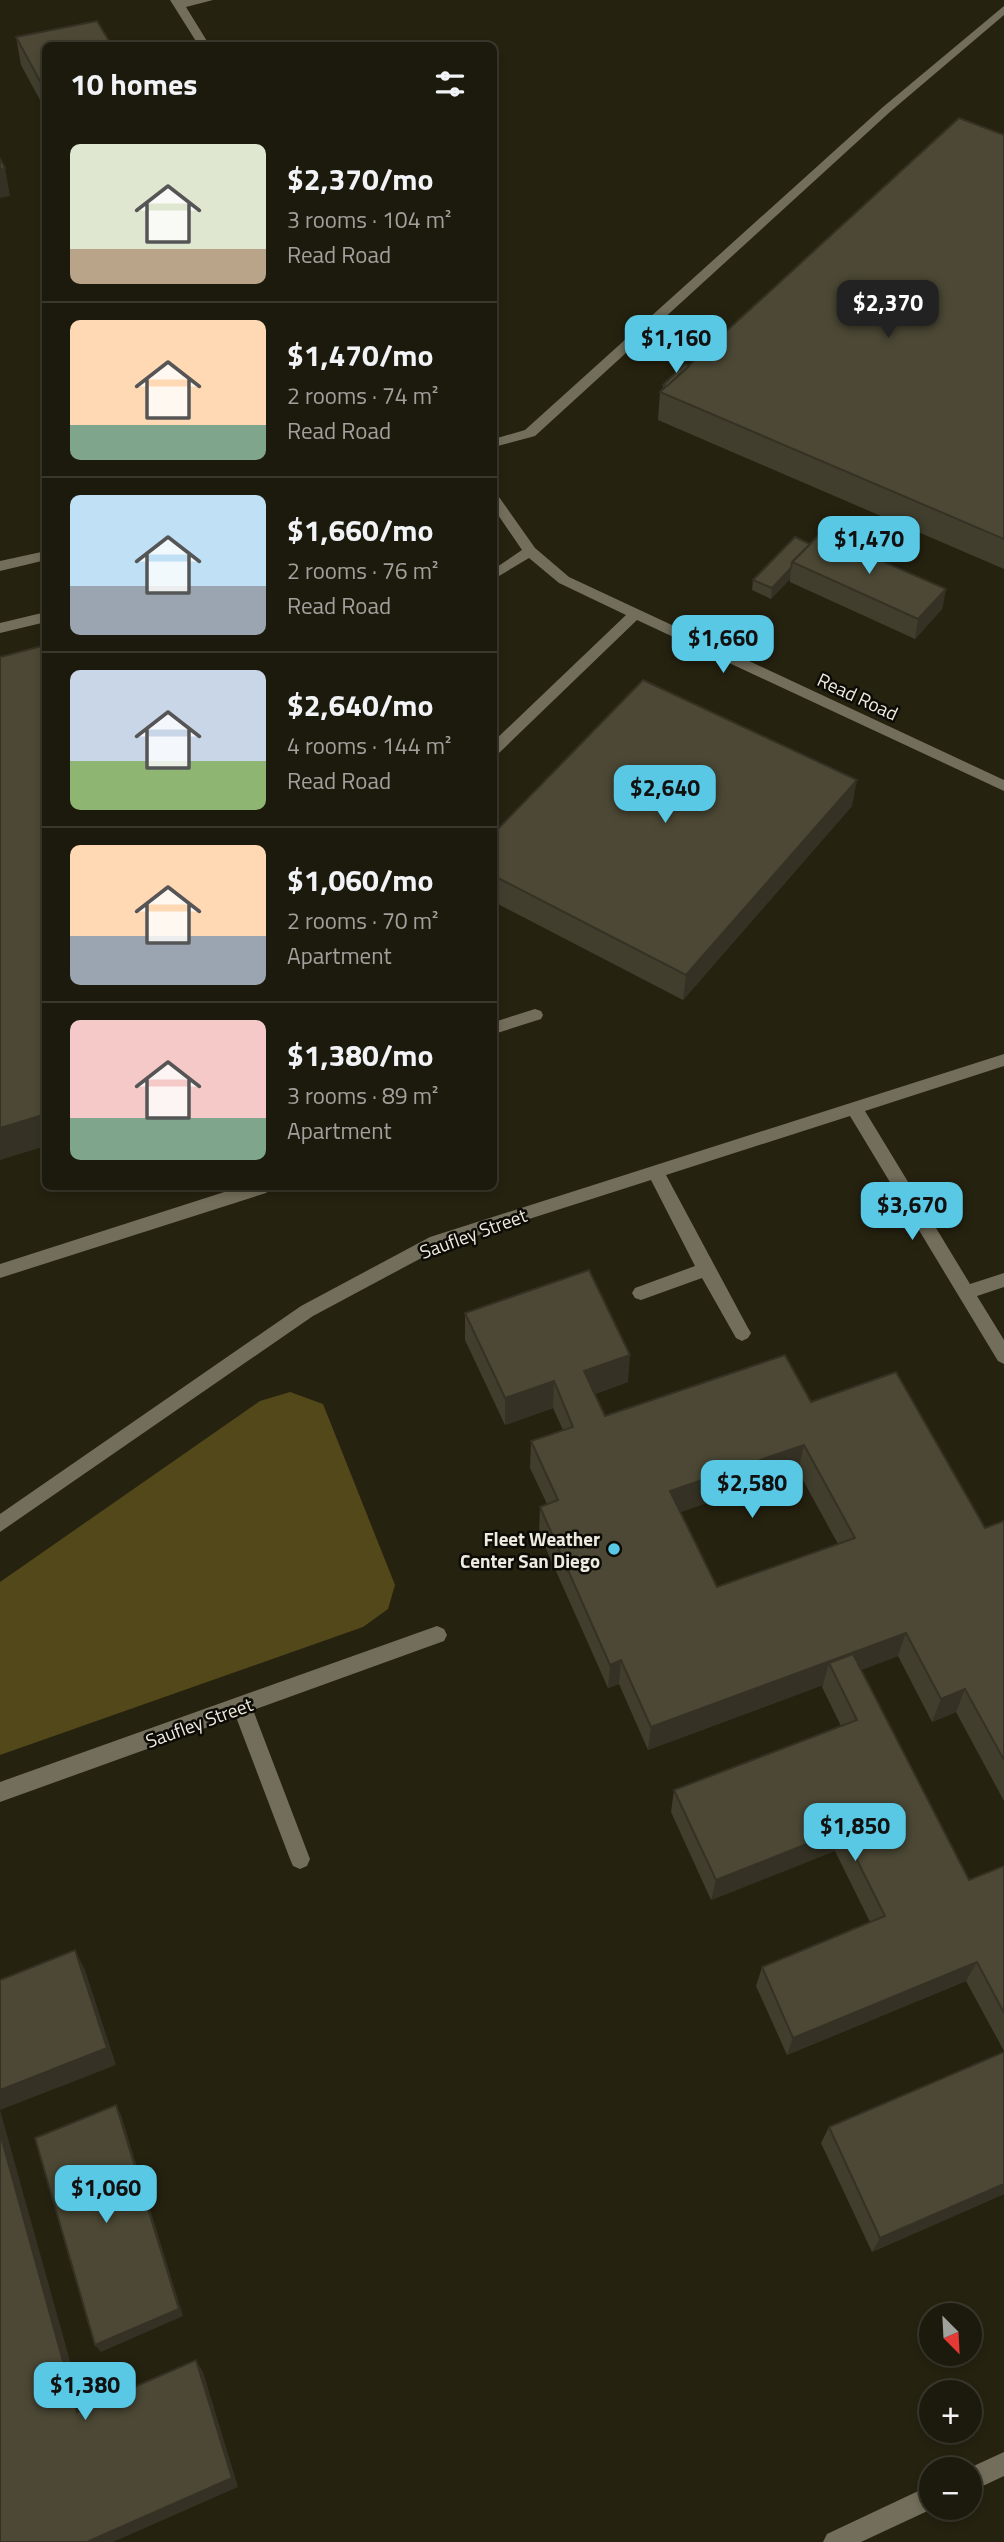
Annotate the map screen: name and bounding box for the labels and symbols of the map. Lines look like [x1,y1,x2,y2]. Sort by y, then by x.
pin: $2,370 [831,280,945,340]
pin: $1,160 [619,316,733,375]
pin: $1,470 [812,516,926,576]
pin: $1,660 [666,616,780,675]
street label: Read Road [813,665,903,727]
pin: $2,640 [608,766,722,825]
pin: $3,670 [855,1182,969,1242]
street label: Saufley Street [415,1200,531,1266]
pin: $2,580 [695,1460,809,1520]
place label: Fleet Weather Center San Diego [460,1524,600,1575]
marker: Fleet Weather Center San Diego [606,1541,622,1557]
street label: Saufley Street [141,1689,257,1755]
pin: $1,850 [798,1804,912,1863]
pin: $1,060 [49,2166,163,2225]
north arrow [919,2303,982,2366]
pin: $1,380 [28,2362,142,2422]

